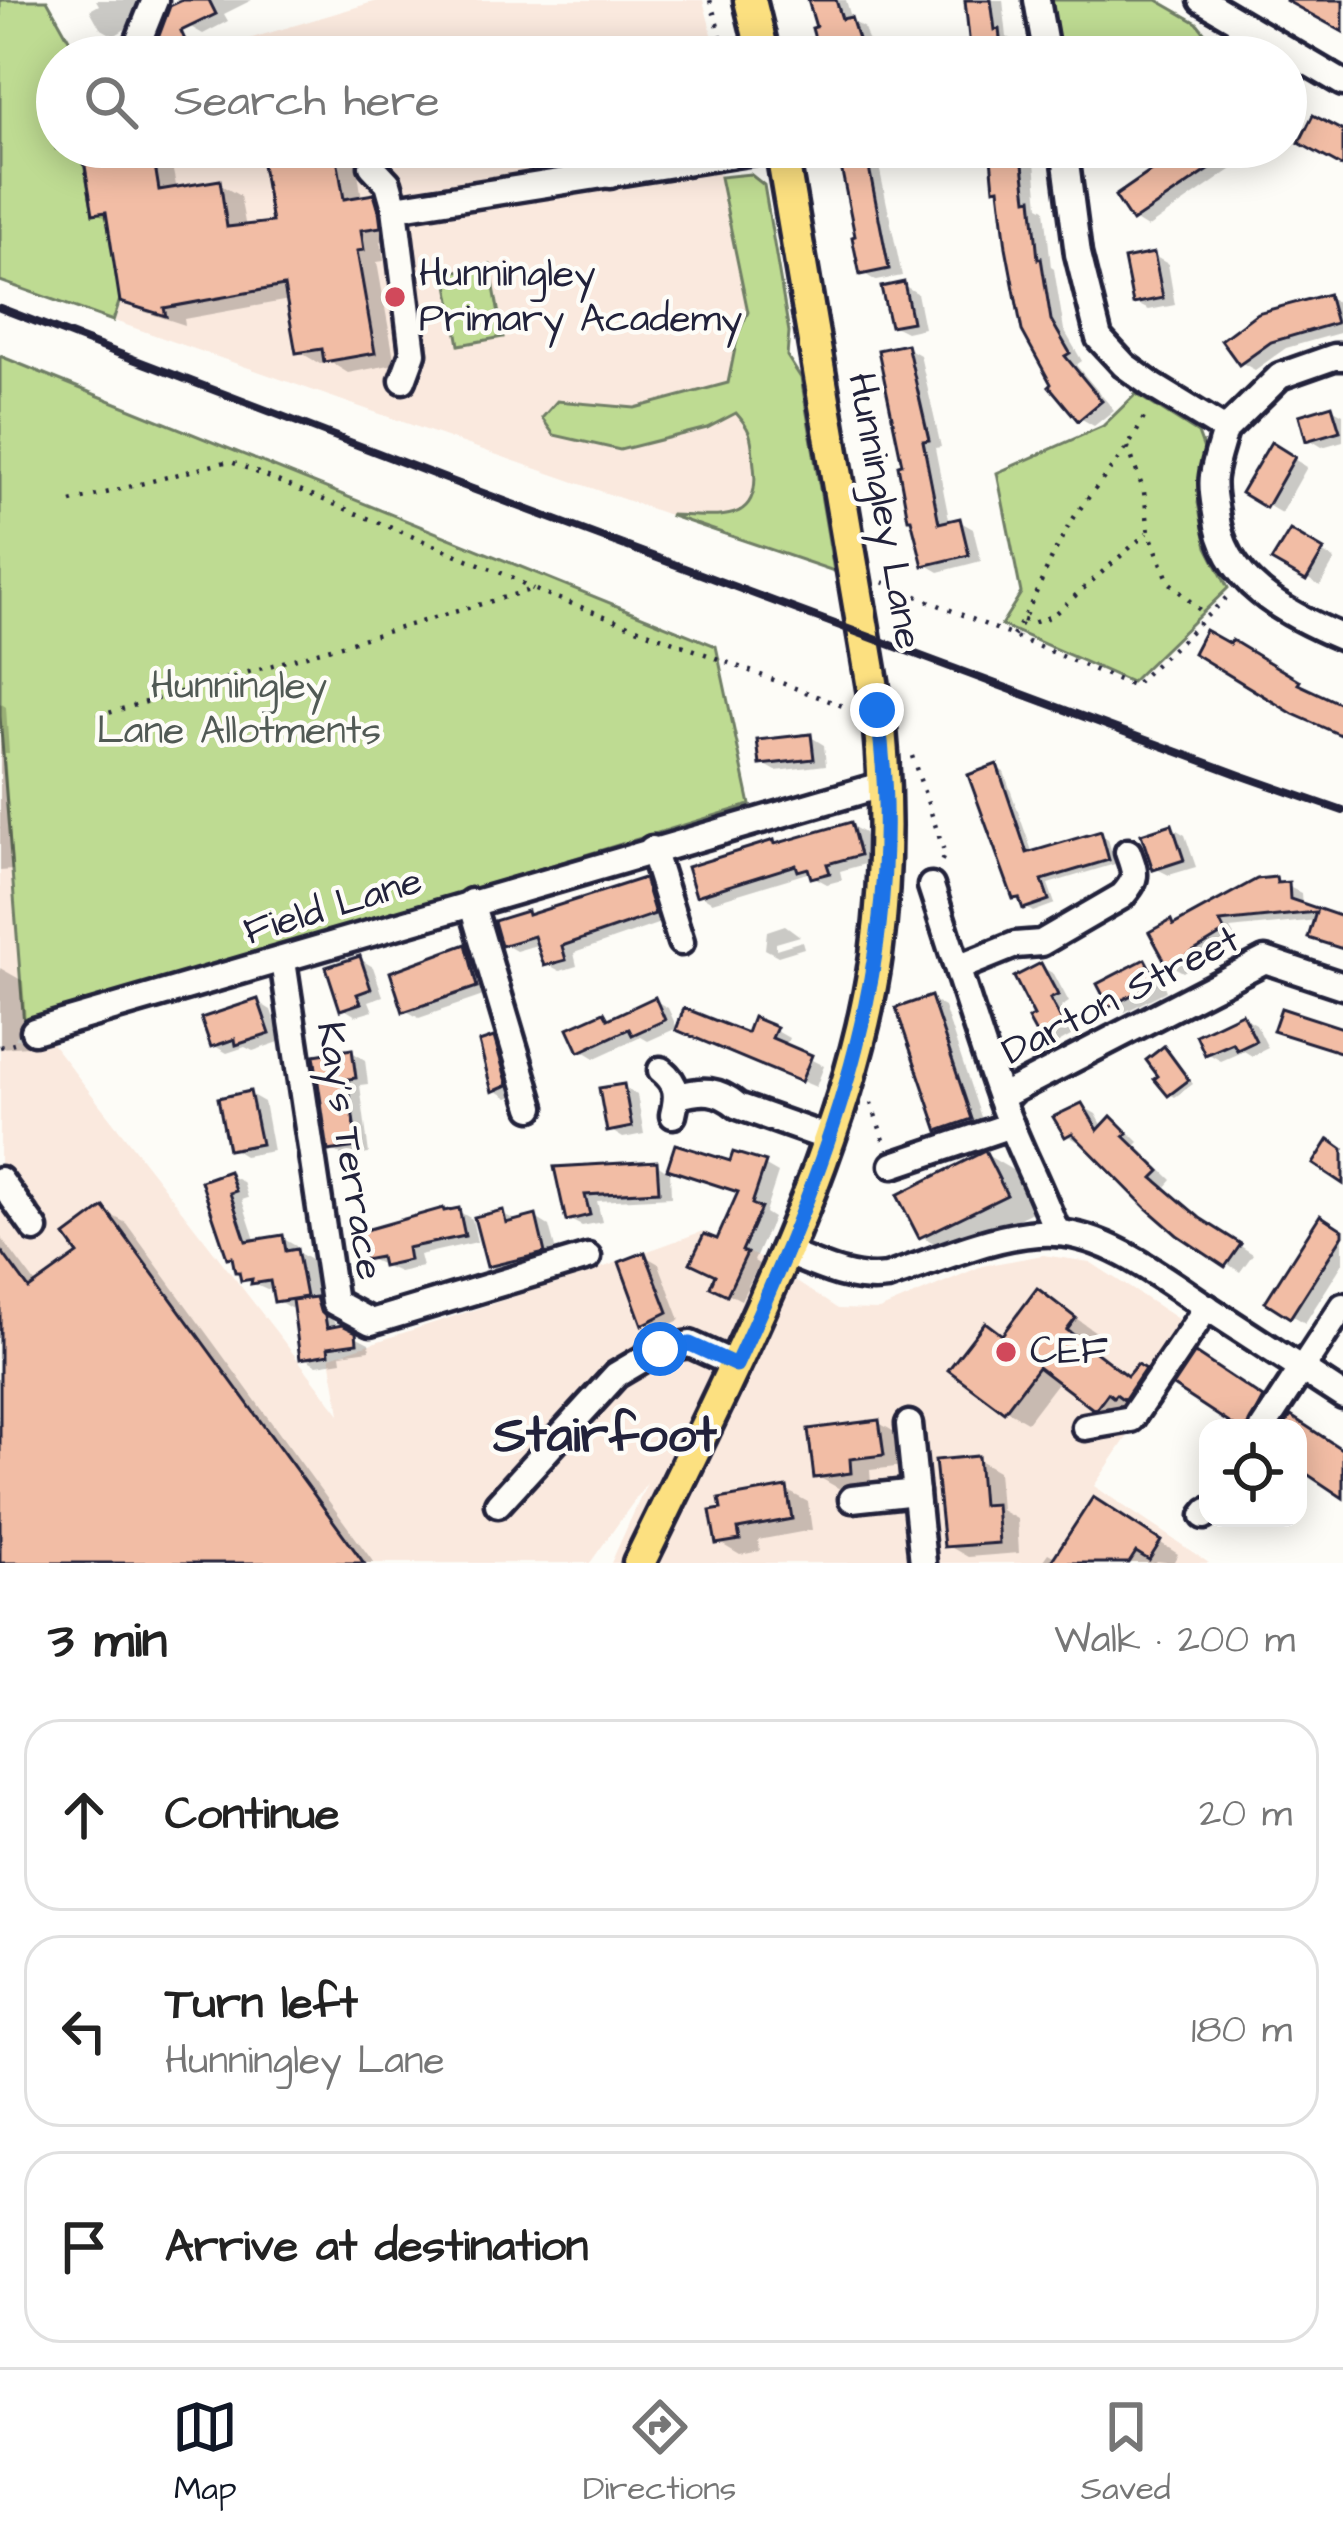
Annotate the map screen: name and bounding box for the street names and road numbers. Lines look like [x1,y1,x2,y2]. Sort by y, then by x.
street label: Hunningley Lane [832,369,935,654]
street label: Field Lane [238,854,428,960]
street label: Darton Street [993,913,1249,1079]
street label: Kay's Terrace [301,1018,396,1284]

